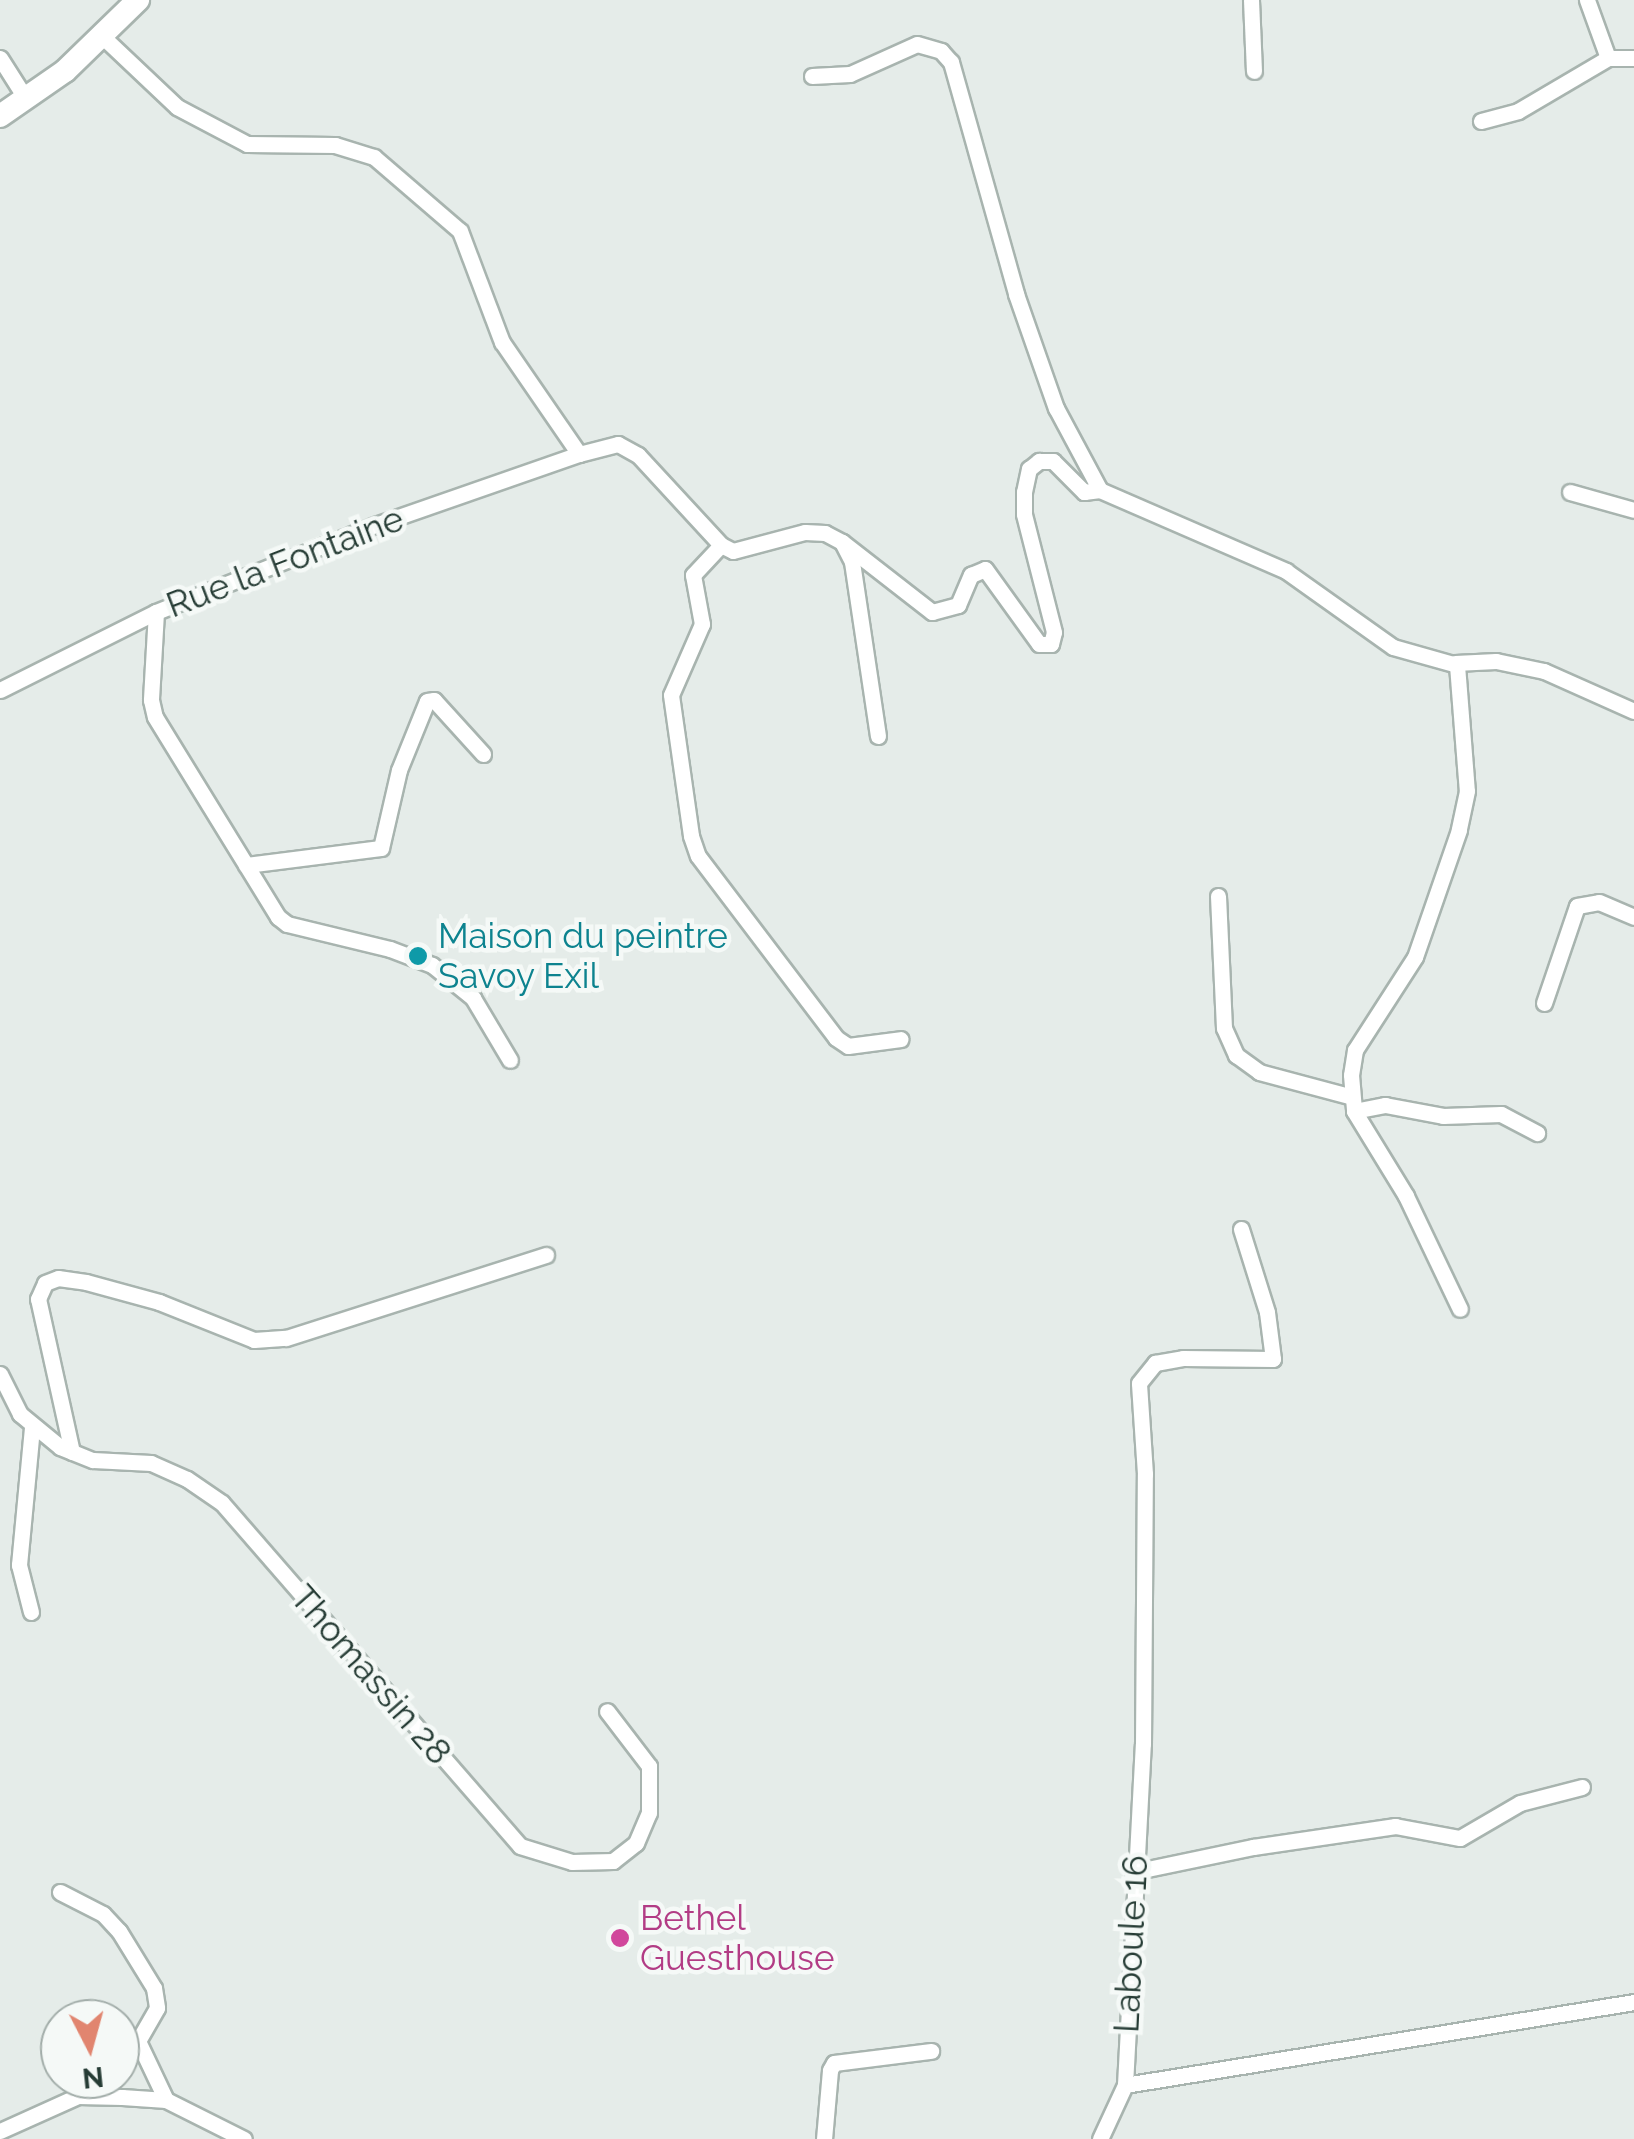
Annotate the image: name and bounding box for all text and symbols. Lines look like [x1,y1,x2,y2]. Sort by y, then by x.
street label: Rue la Fontaine [161,498,409,626]
place label: Maison du peintre Savoy Exil [438,915,728,997]
marker: Maison du peintre Savoy Exil [407,945,429,967]
street label: Thomassin 28 [282,1577,460,1773]
street label: Laboule 16 [1105,1854,1157,2034]
place label: Bethel Guesthouse [640,1897,834,1979]
marker: Bethel Guesthouse [609,1927,631,1949]
north arrow [40,1999,140,2099]
text: N [81,2060,105,2095]

